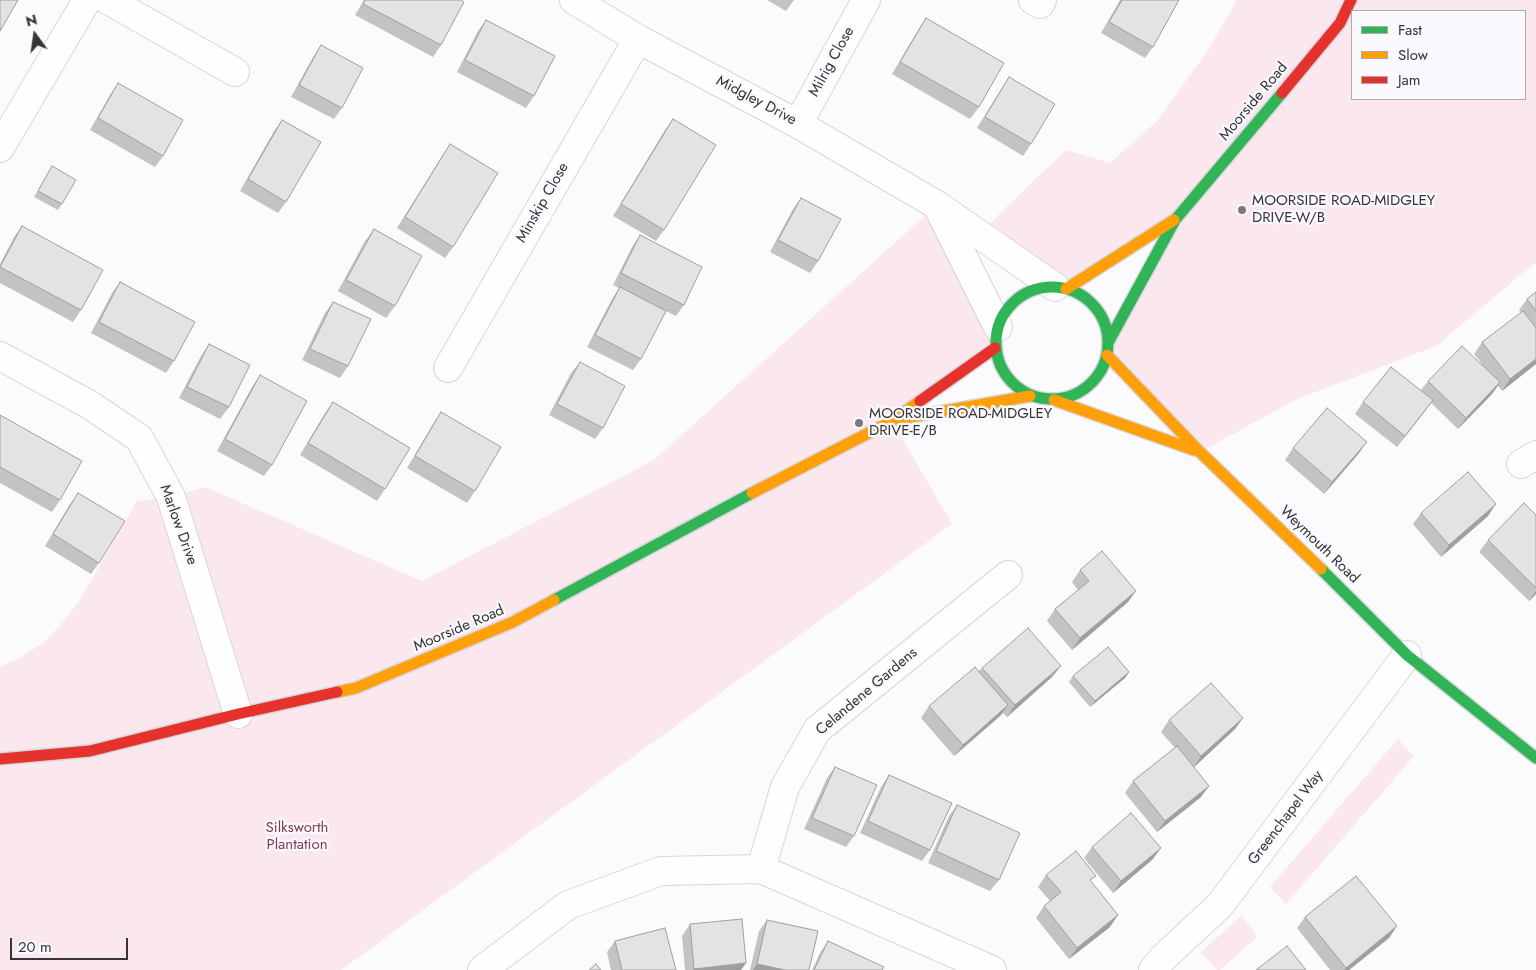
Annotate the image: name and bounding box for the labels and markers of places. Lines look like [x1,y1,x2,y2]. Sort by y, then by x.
place label: MOORSIDE ROAD-MIDGLEY DRIVE-W/B [1252,192,1435,227]
marker: MOORSIDE ROAD-MIDGLEY DRIVE-W/B [1236,204,1248,216]
place label: MOORSIDE ROAD-MIDGLEY DRIVE-E/B [869,405,1052,440]
marker: MOORSIDE ROAD-MIDGLEY DRIVE-E/B [853,417,865,429]

